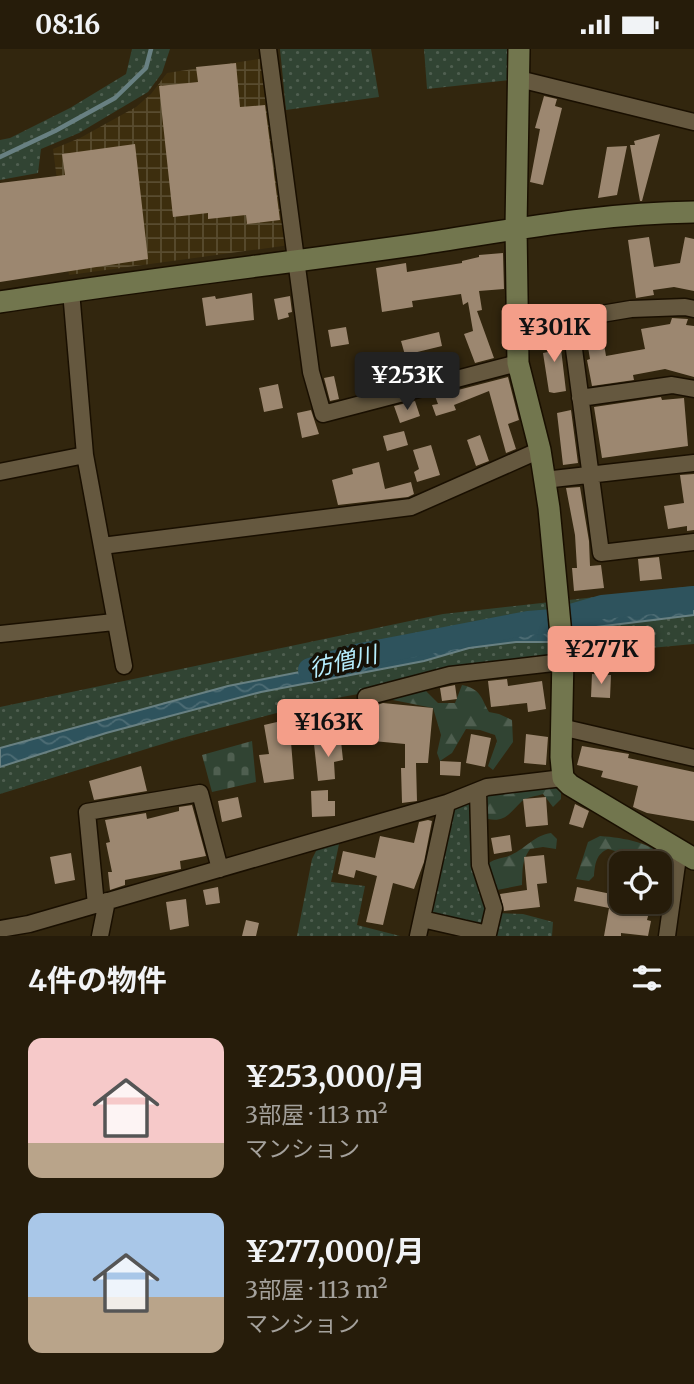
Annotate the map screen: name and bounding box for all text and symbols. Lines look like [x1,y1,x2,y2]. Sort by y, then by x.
text: 08:16 [35,8,100,41]
pin: ¥301K [505,305,603,364]
text: ¥301K [518,312,590,341]
pin: ¥253K [358,353,456,412]
text: ¥253K [371,360,443,389]
pin: ¥277K [552,627,650,686]
text: ¥277K [564,634,638,663]
water label: 彷僧川 [306,638,383,683]
pin: ¥163K [279,699,377,759]
text: ¥163K [293,707,363,736]
map controls [609,851,672,914]
button: locate [609,851,672,914]
icon: filters [628,959,666,997]
text: 4件の物件 [28,961,167,999]
text: ¥253,000/月 [245,1057,426,1095]
icon: home [84,1066,168,1150]
text: 3部屋 · 113 m² [245,1100,387,1129]
text: マンション [245,1134,360,1163]
text: ¥277,000/月 [245,1232,425,1270]
icon: home [84,1241,168,1325]
text: 3部屋 · 113 m² [245,1275,387,1304]
text: マンション [245,1309,360,1338]

